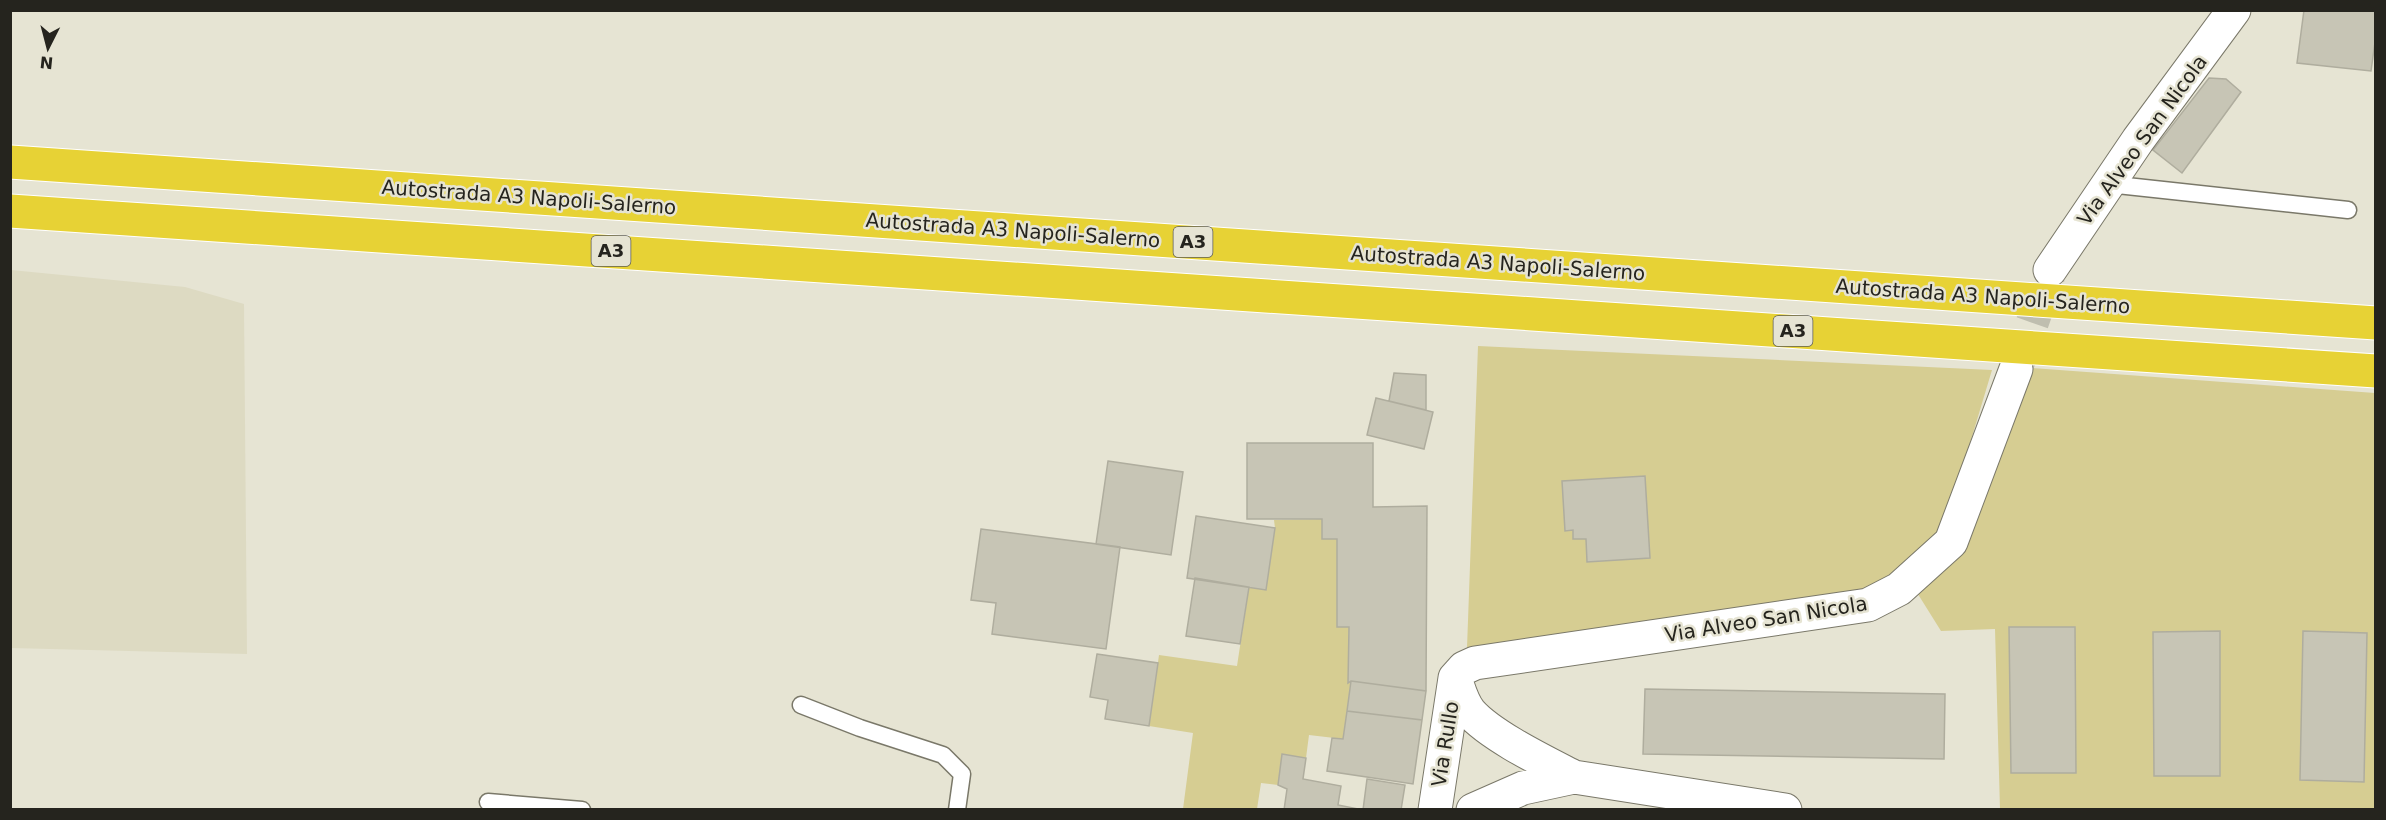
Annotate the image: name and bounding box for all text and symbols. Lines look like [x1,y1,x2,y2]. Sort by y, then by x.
north arrow [18,18,78,78]
street label: Via Alveo San Nicola [2072,50,2212,230]
text: N [39,52,54,73]
street label: Autostrada A3 Napoli-Salerno [381,175,677,219]
street label: Autostrada A3 Napoli-Salerno [865,208,1161,252]
road number: A3 [1174,227,1212,257]
road number: A3 [592,236,630,266]
street label: Autostrada A3 Napoli-Salerno [1350,241,1646,285]
street label: Autostrada A3 Napoli-Salerno [1835,274,2131,318]
road number: A3 [1774,316,1812,346]
street label: Via Alveo San Nicola [1663,591,1869,647]
street label: Via Rullo [1426,699,1464,789]

